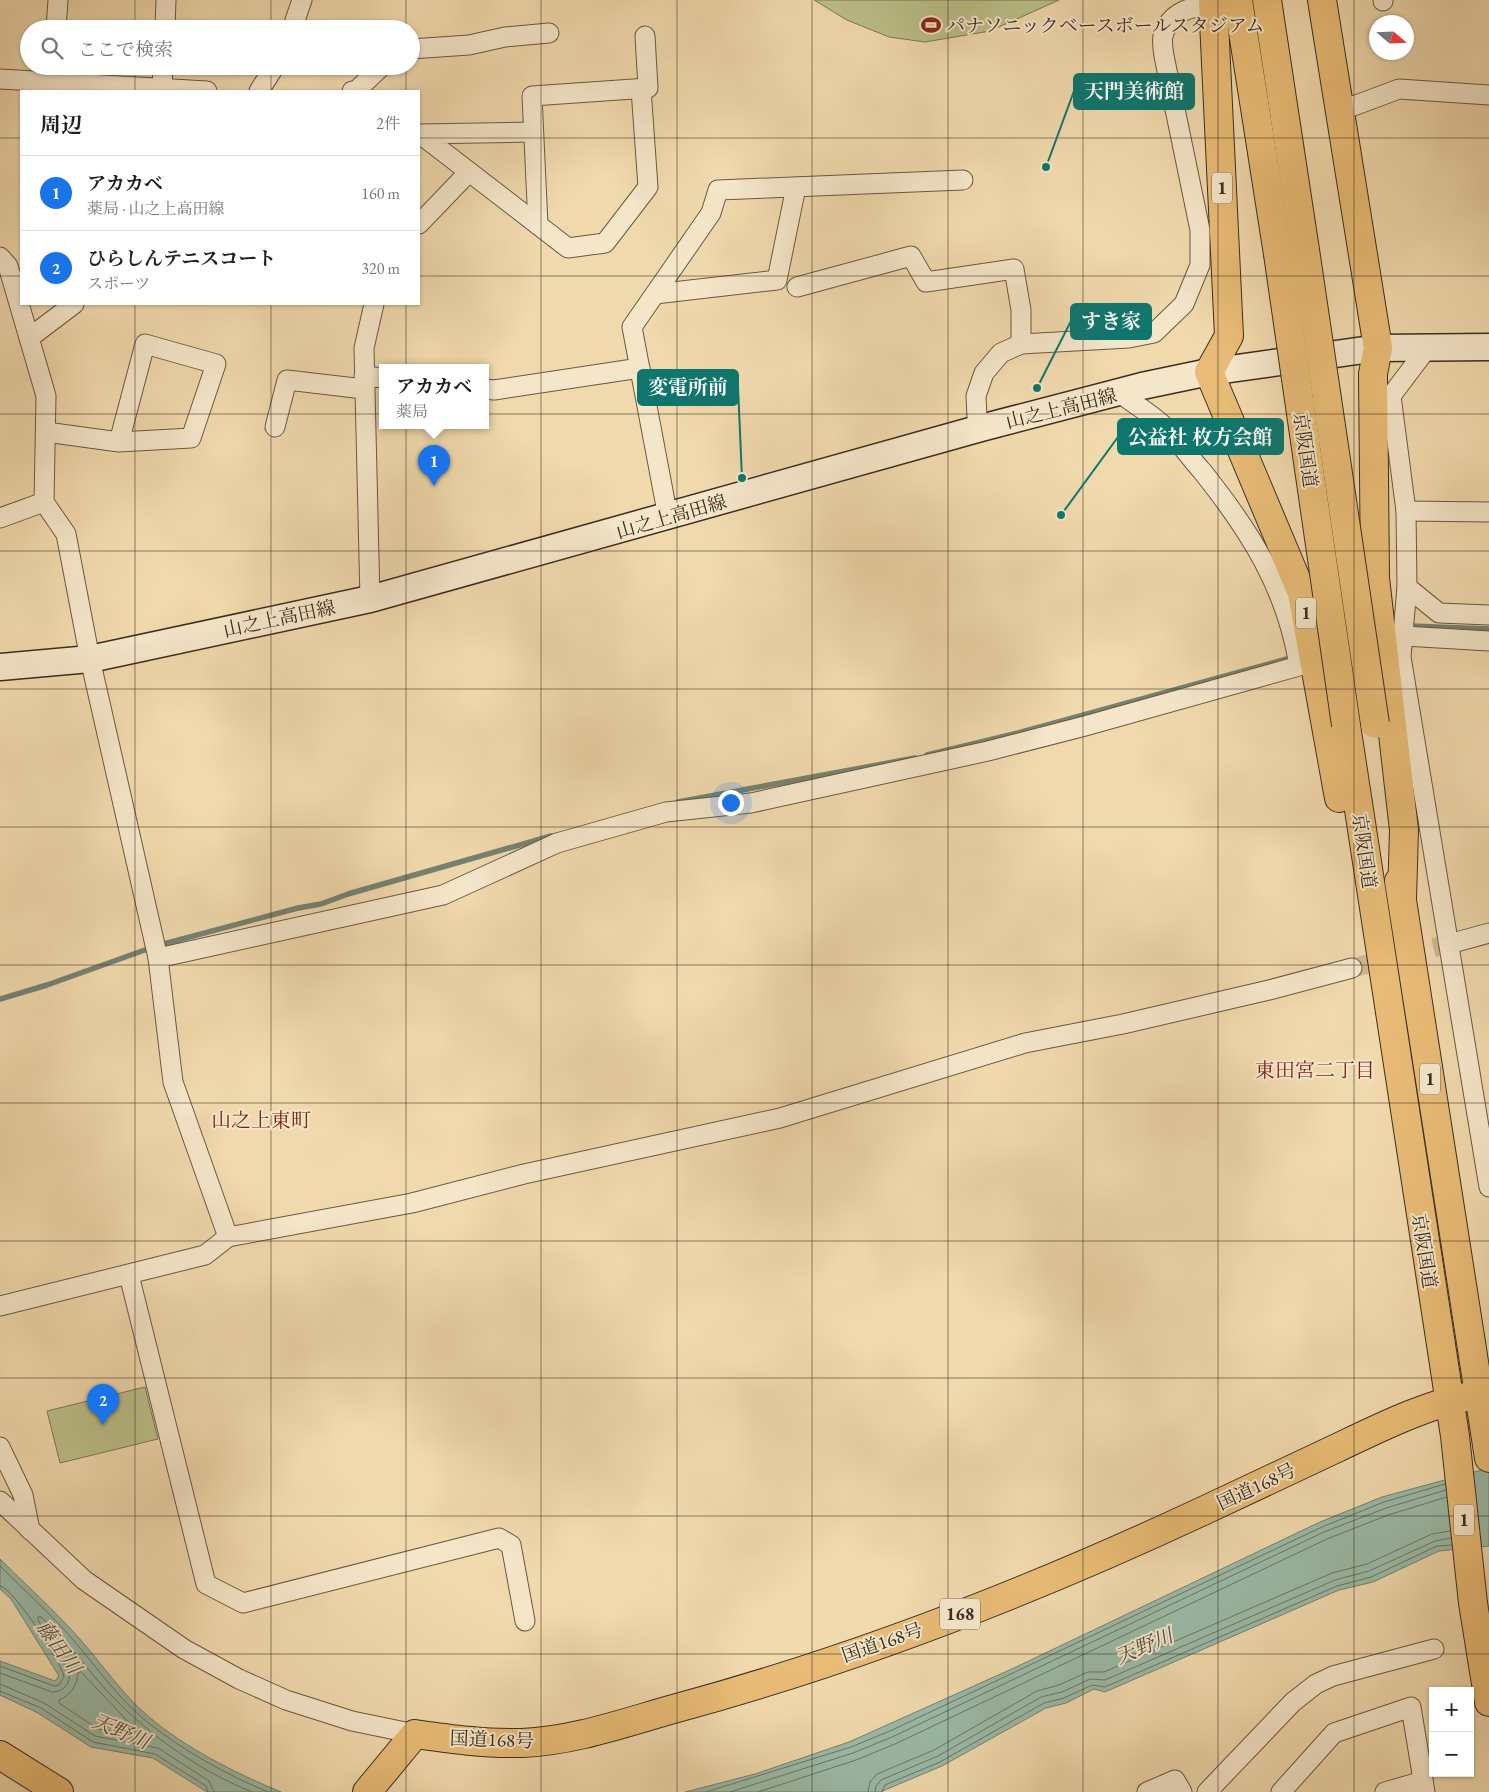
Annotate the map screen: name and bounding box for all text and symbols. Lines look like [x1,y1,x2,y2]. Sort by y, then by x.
place label: パナソニックベースボールスタジアム [946,13,1264,38]
sports icon: パナソニックベースボールスタジアム [920,14,942,36]
north arrow [1369,15,1414,60]
search box [20,20,420,75]
icon: search [38,34,66,62]
text: ここで検索 [78,37,173,62]
callout: 天門美術館 [1074,74,1194,109]
text: 天門美術館 [1084,78,1184,104]
text: 周辺 [40,111,82,138]
text: 2件 [376,113,400,134]
text: アカカベ [87,171,163,196]
road number: 1 [1212,172,1232,204]
text: 1 [52,183,60,204]
text: 160 m [361,183,400,204]
text: 薬局 · 山之上高田線 [87,198,225,219]
text: ひらしんテニスコート [87,246,276,271]
text: 2 [52,258,60,279]
text: 320 m [361,258,400,279]
text: スポーツ [87,273,150,294]
callout: すき家 [1071,304,1151,339]
text: すき家 [1081,308,1141,334]
popup [379,364,489,429]
callout: 変電所前 [638,370,738,405]
text: アカカベ [396,374,472,399]
text: 変電所前 [648,374,728,400]
street label: 山之上高田線 [1003,383,1119,434]
text: 薬局 [396,401,428,422]
street label: 京阪国道 [1288,411,1323,489]
callout: 公益社 枚方会館 [1118,419,1283,454]
text: 公益社 枚方会館 [1128,424,1272,450]
pin: 1 [418,445,450,486]
street label: 山之上高田線 [613,489,729,544]
street label: 山之上高田線 [221,594,337,643]
road number: 1 [1296,598,1316,628]
your location [718,790,744,816]
street label: 京阪国道 [1347,812,1382,890]
district label: 東田宮二丁目 [1255,1057,1375,1083]
road number: 1 [1420,1064,1440,1094]
district label: 山之上東町 [211,1107,311,1133]
street label: 京阪国道 [1406,1212,1443,1291]
pin: 2 [87,1384,119,1425]
street label: 国道168号 [1213,1457,1300,1516]
road number: 1 [1454,1504,1474,1536]
road number: 168 [940,1598,980,1630]
water label: 藤田川 [31,1615,88,1681]
street label: 国道168号 [838,1617,926,1668]
water label: 天野川 [1111,1622,1179,1670]
map controls [1429,1687,1474,1777]
button: + [1429,1687,1474,1732]
water label: 天野川 [88,1707,156,1755]
street label: 国道168号 [449,1726,535,1753]
button: − [1429,1732,1474,1777]

